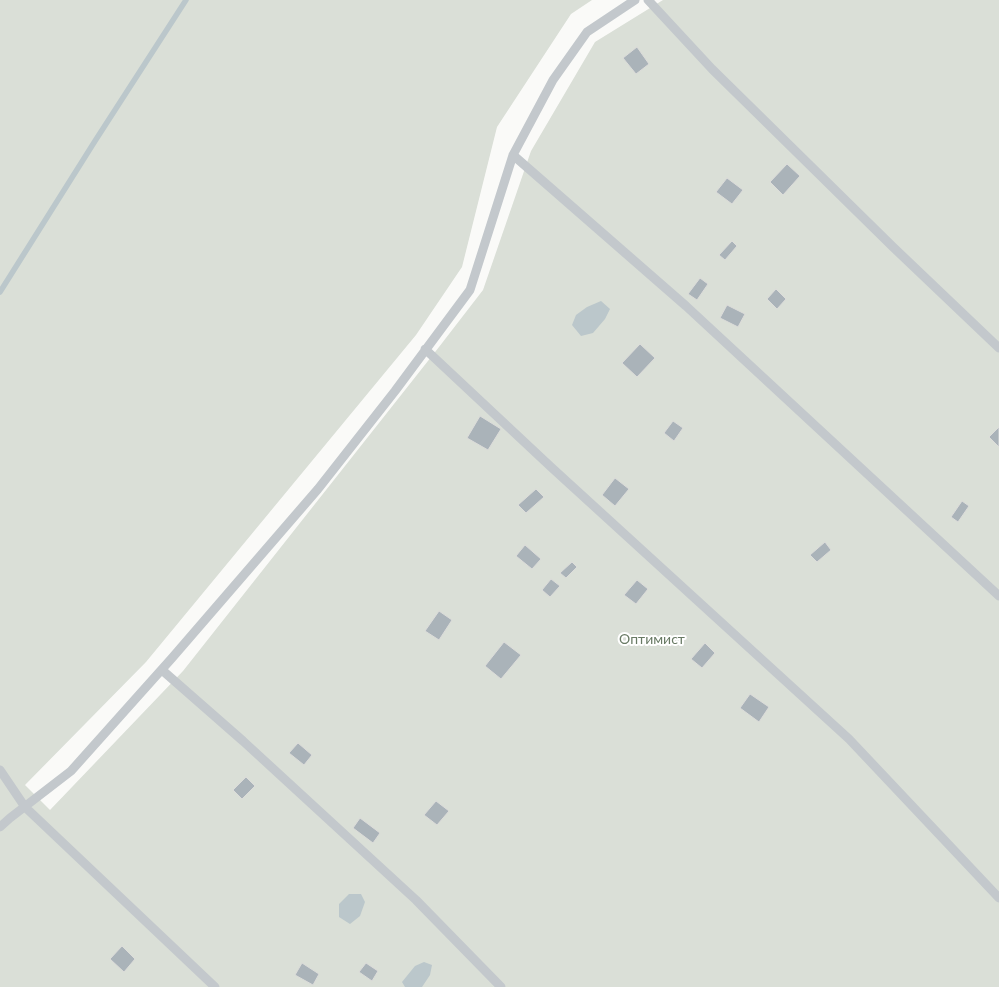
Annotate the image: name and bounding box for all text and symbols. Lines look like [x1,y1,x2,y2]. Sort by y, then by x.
park label: Оптимист [619,631,685,647]

